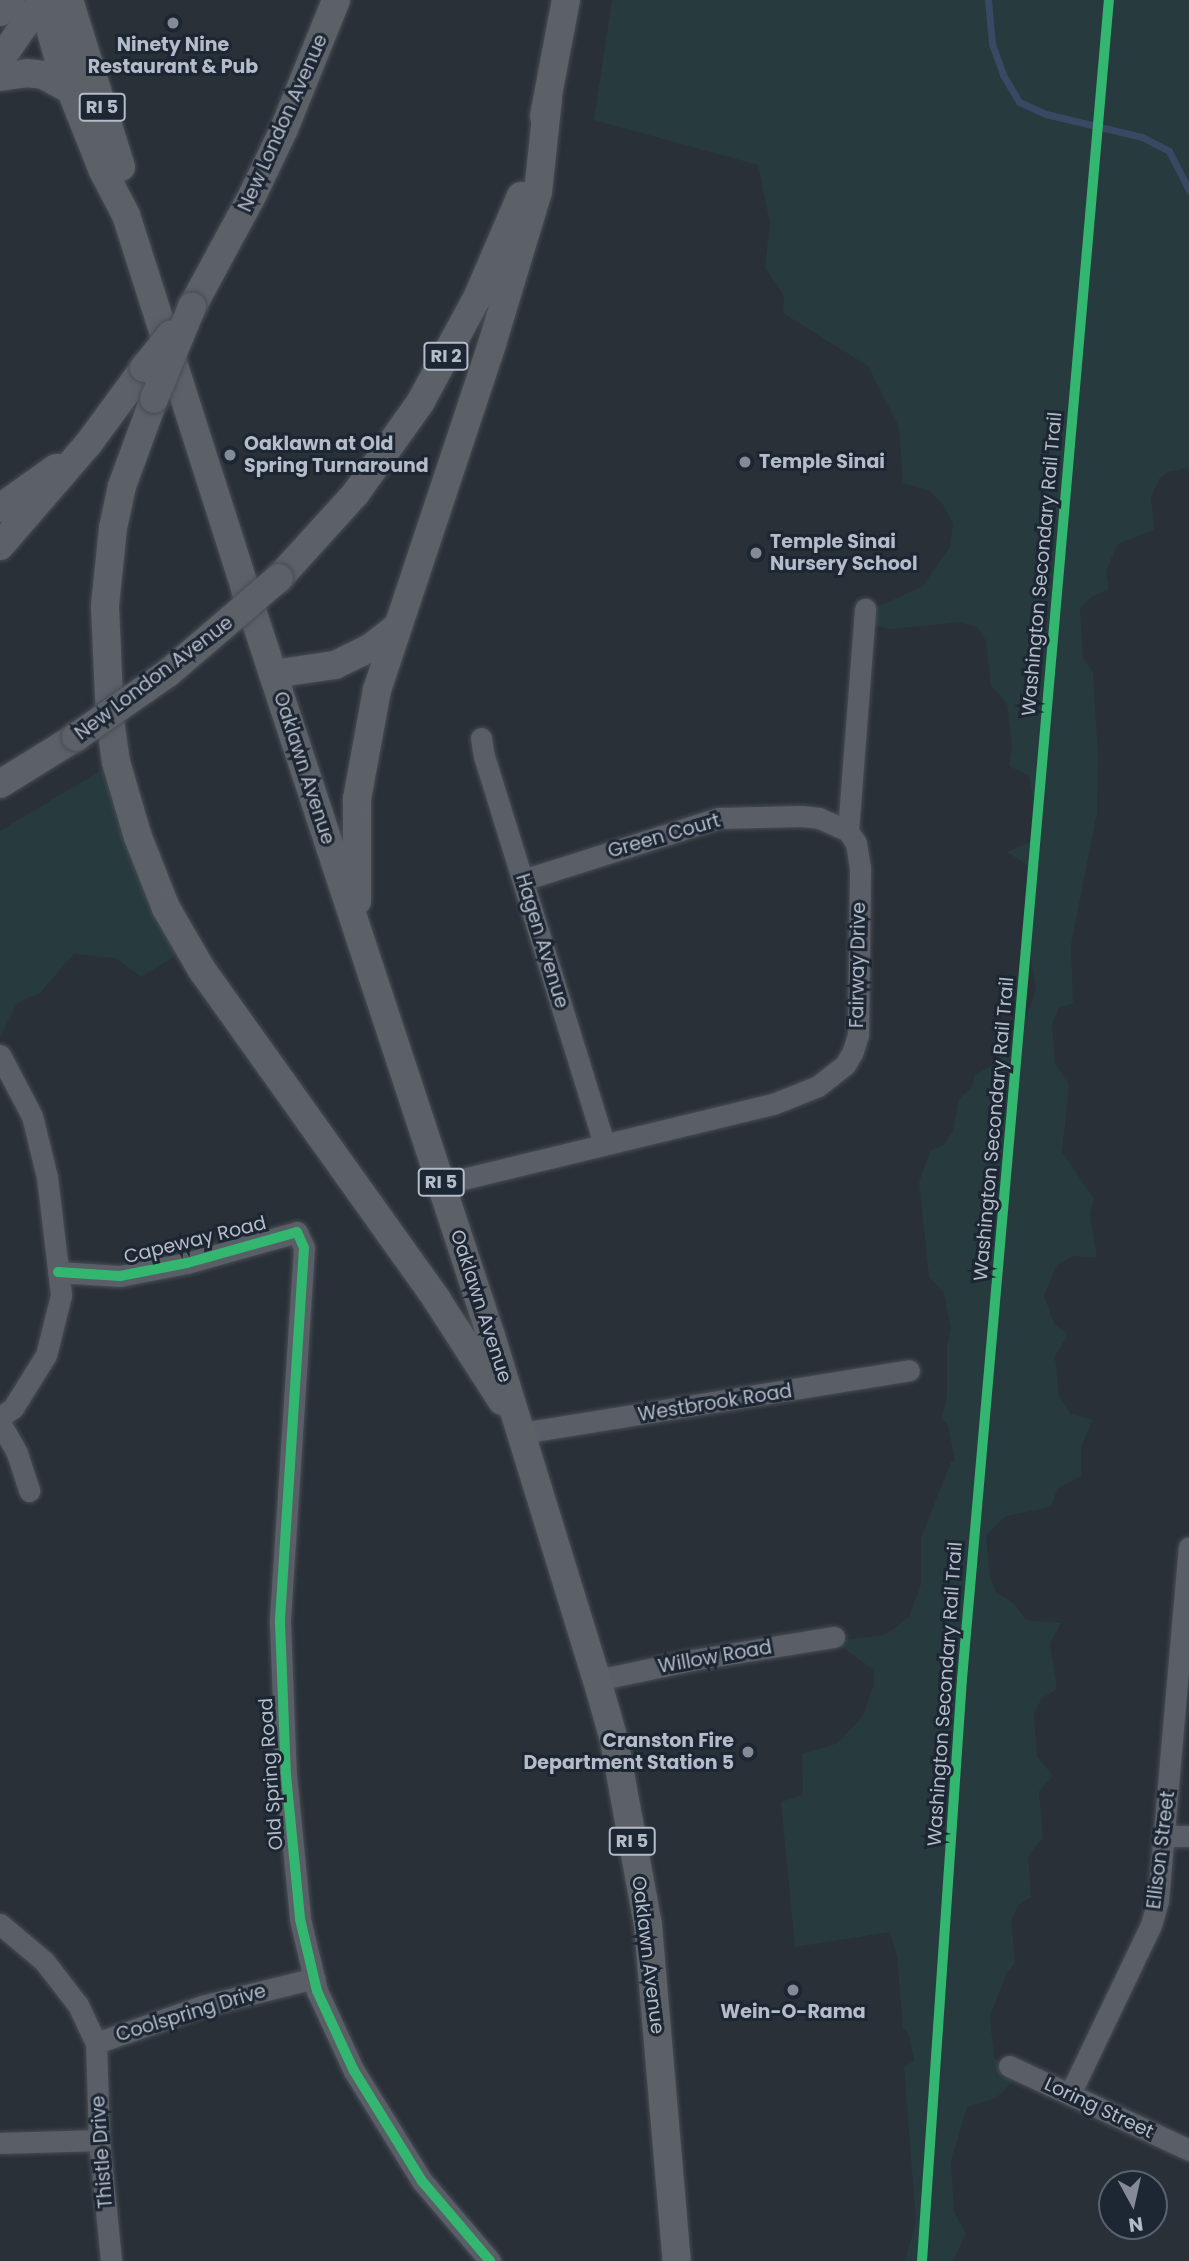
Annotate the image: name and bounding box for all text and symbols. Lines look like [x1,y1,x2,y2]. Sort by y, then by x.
marker: Ninety Nine Restaurant & Pub [165,15,181,31]
street label: New London Avenue [234,31,332,215]
place label: Ninety Nine Restaurant & Pub [88,34,258,78]
road number: RI 5 [78,92,126,122]
road number: RI 2 [423,342,469,370]
street label: Washington Secondary Rail Trail [1017,411,1067,717]
place label: Oaklawn at Old Spring Turnaround [244,433,429,477]
marker: Oaklawn at Old Spring Turnaround [222,447,238,463]
place label: Temple Sinai [759,451,885,473]
marker: Temple Sinai [737,454,753,470]
place label: Temple Sinai Nursery School [770,531,917,575]
marker: Temple Sinai Nursery School [748,545,764,561]
street label: New London Avenue [71,611,237,745]
street label: Oaklawn Avenue [269,689,339,847]
street label: Green Court [605,809,723,863]
street label: Hagen Avenue [511,871,573,1011]
street label: Fairway Drive [846,902,870,1028]
street label: Washington Secondary Rail Trail [969,976,1019,1282]
road number: RI 5 [416,1168,466,1196]
street label: Capeway Road [122,1211,268,1269]
street label: Oaklawn Avenue [446,1227,516,1385]
street label: Westbrook Road [636,1380,794,1426]
street label: Washington Secondary Rail Trail [923,1541,967,1847]
street label: Willow Road [657,1636,773,1678]
street label: Old Spring Road [254,1697,288,1851]
place label: Cranston Fire Department Station 5 [524,1730,734,1774]
marker: Cranston Fire Department Station 5 [740,1744,756,1760]
street label: Ellison Street [1142,1790,1180,1910]
road number: RI 5 [608,1826,656,1856]
street label: Oaklawn Avenue [627,1875,669,2035]
street label: Coolspring Drive [113,1979,269,2047]
marker: Wein-O-Rama [785,1982,801,1998]
place label: Wein-O-Rama [720,2001,866,2023]
street label: Loring Street [1041,2073,1157,2143]
street label: Thistle Drive [87,2095,117,2209]
north arrow [1098,2170,1168,2240]
text: N [1127,2210,1145,2239]

